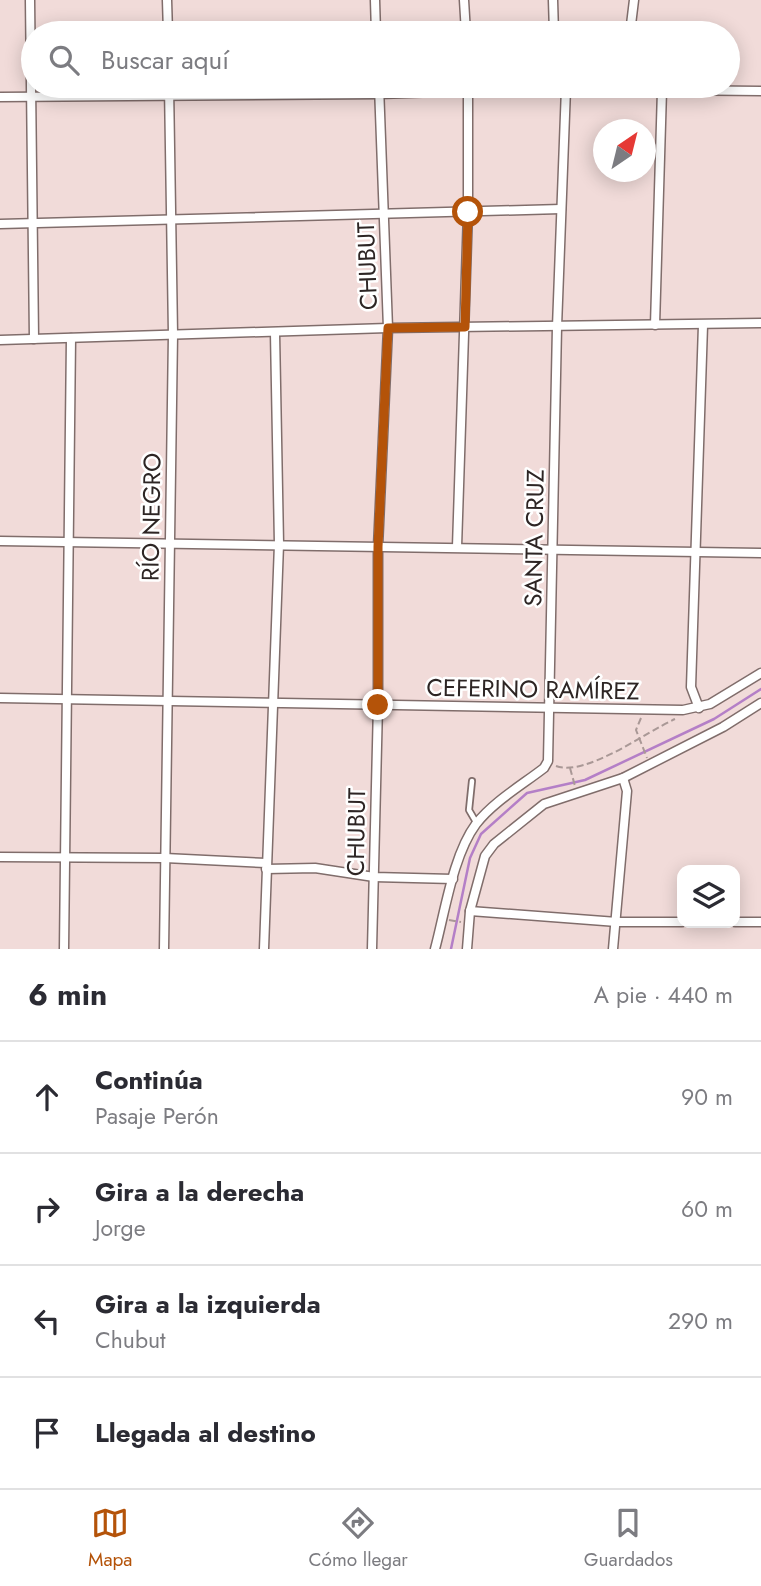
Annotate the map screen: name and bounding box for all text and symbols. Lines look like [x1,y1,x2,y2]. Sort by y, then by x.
search box [21,21,740,98]
icon: search [45,41,83,79]
text: Buscar aquí [101,41,229,79]
north arrow [593,119,656,182]
route start [452,196,483,227]
street label: CHUBUT [348,221,386,311]
street label: RÍO NEGRO [132,453,170,581]
street label: SANTA CRUZ [515,469,553,607]
street label: CEFERINO RAMÍREZ [426,670,640,708]
route end [362,689,393,720]
street label: CHUBUT [338,788,374,876]
map controls [677,865,740,928]
button: layers [677,865,740,928]
text: 6 min [28,973,107,1016]
text: A pie · 440 m [594,978,733,1012]
text: Continúa [95,1061,203,1099]
icon: ahead [28,1078,66,1116]
text: 90 m [681,1080,733,1114]
text: Pasaje Perón [95,1099,219,1133]
text: Gira a la derecha [95,1173,304,1211]
icon: right [28,1190,66,1228]
text: 60 m [681,1192,733,1226]
text: Jorge [95,1211,146,1245]
text: Gira a la izquierda [95,1285,321,1323]
icon: left [28,1302,66,1340]
text: 290 m [668,1304,733,1338]
text: Chubut [95,1323,166,1357]
icon: arrive [28,1414,66,1452]
text: Llegada al destino [95,1414,316,1452]
tab: Mapa [88,1504,133,1573]
tab: Cómo llegar [309,1504,408,1573]
tab: Guardados [584,1504,673,1573]

